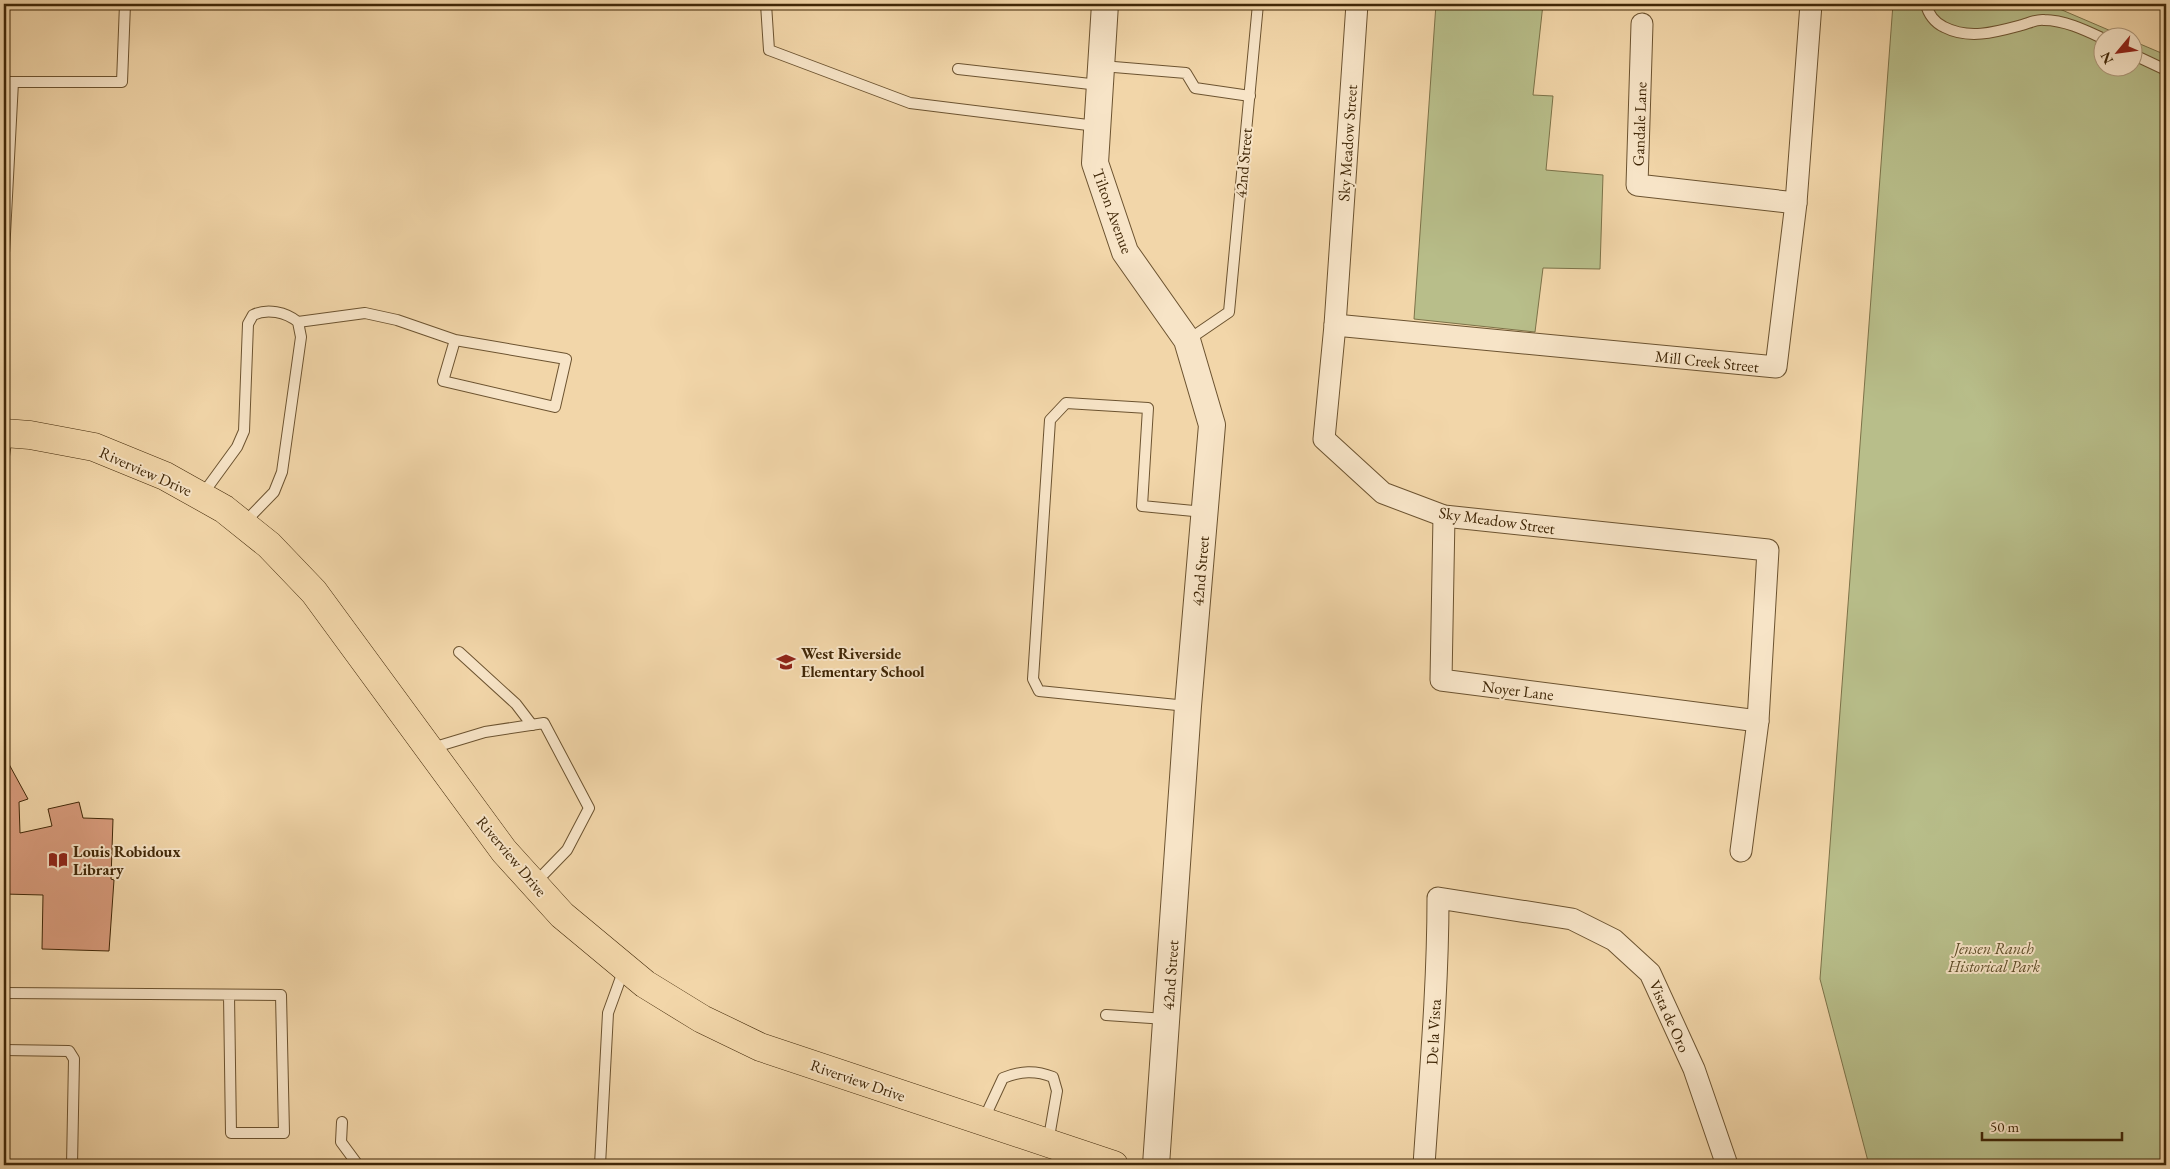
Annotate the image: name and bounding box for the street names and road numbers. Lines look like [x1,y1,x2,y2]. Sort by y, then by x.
street label: Gandale Lane [1628,81,1651,167]
street label: Sky Meadow Street [1333,84,1362,202]
street label: 42nd Street [1230,127,1257,199]
street label: Tilton Avenue [1087,166,1138,257]
street label: Mill Creek Street [1654,346,1760,377]
street label: Riverview Drive [96,442,195,501]
street label: Sky Meadow Street [1438,502,1556,539]
street label: 42nd Street [1187,535,1214,607]
street label: Noyer Lane [1481,676,1555,705]
street label: Riverview Drive [472,812,551,901]
street label: 42nd Street [1158,939,1183,1011]
street label: Vista de Oro [1644,977,1695,1056]
street label: De la Vista [1421,998,1446,1065]
street label: Riverview Drive [808,1054,908,1107]

